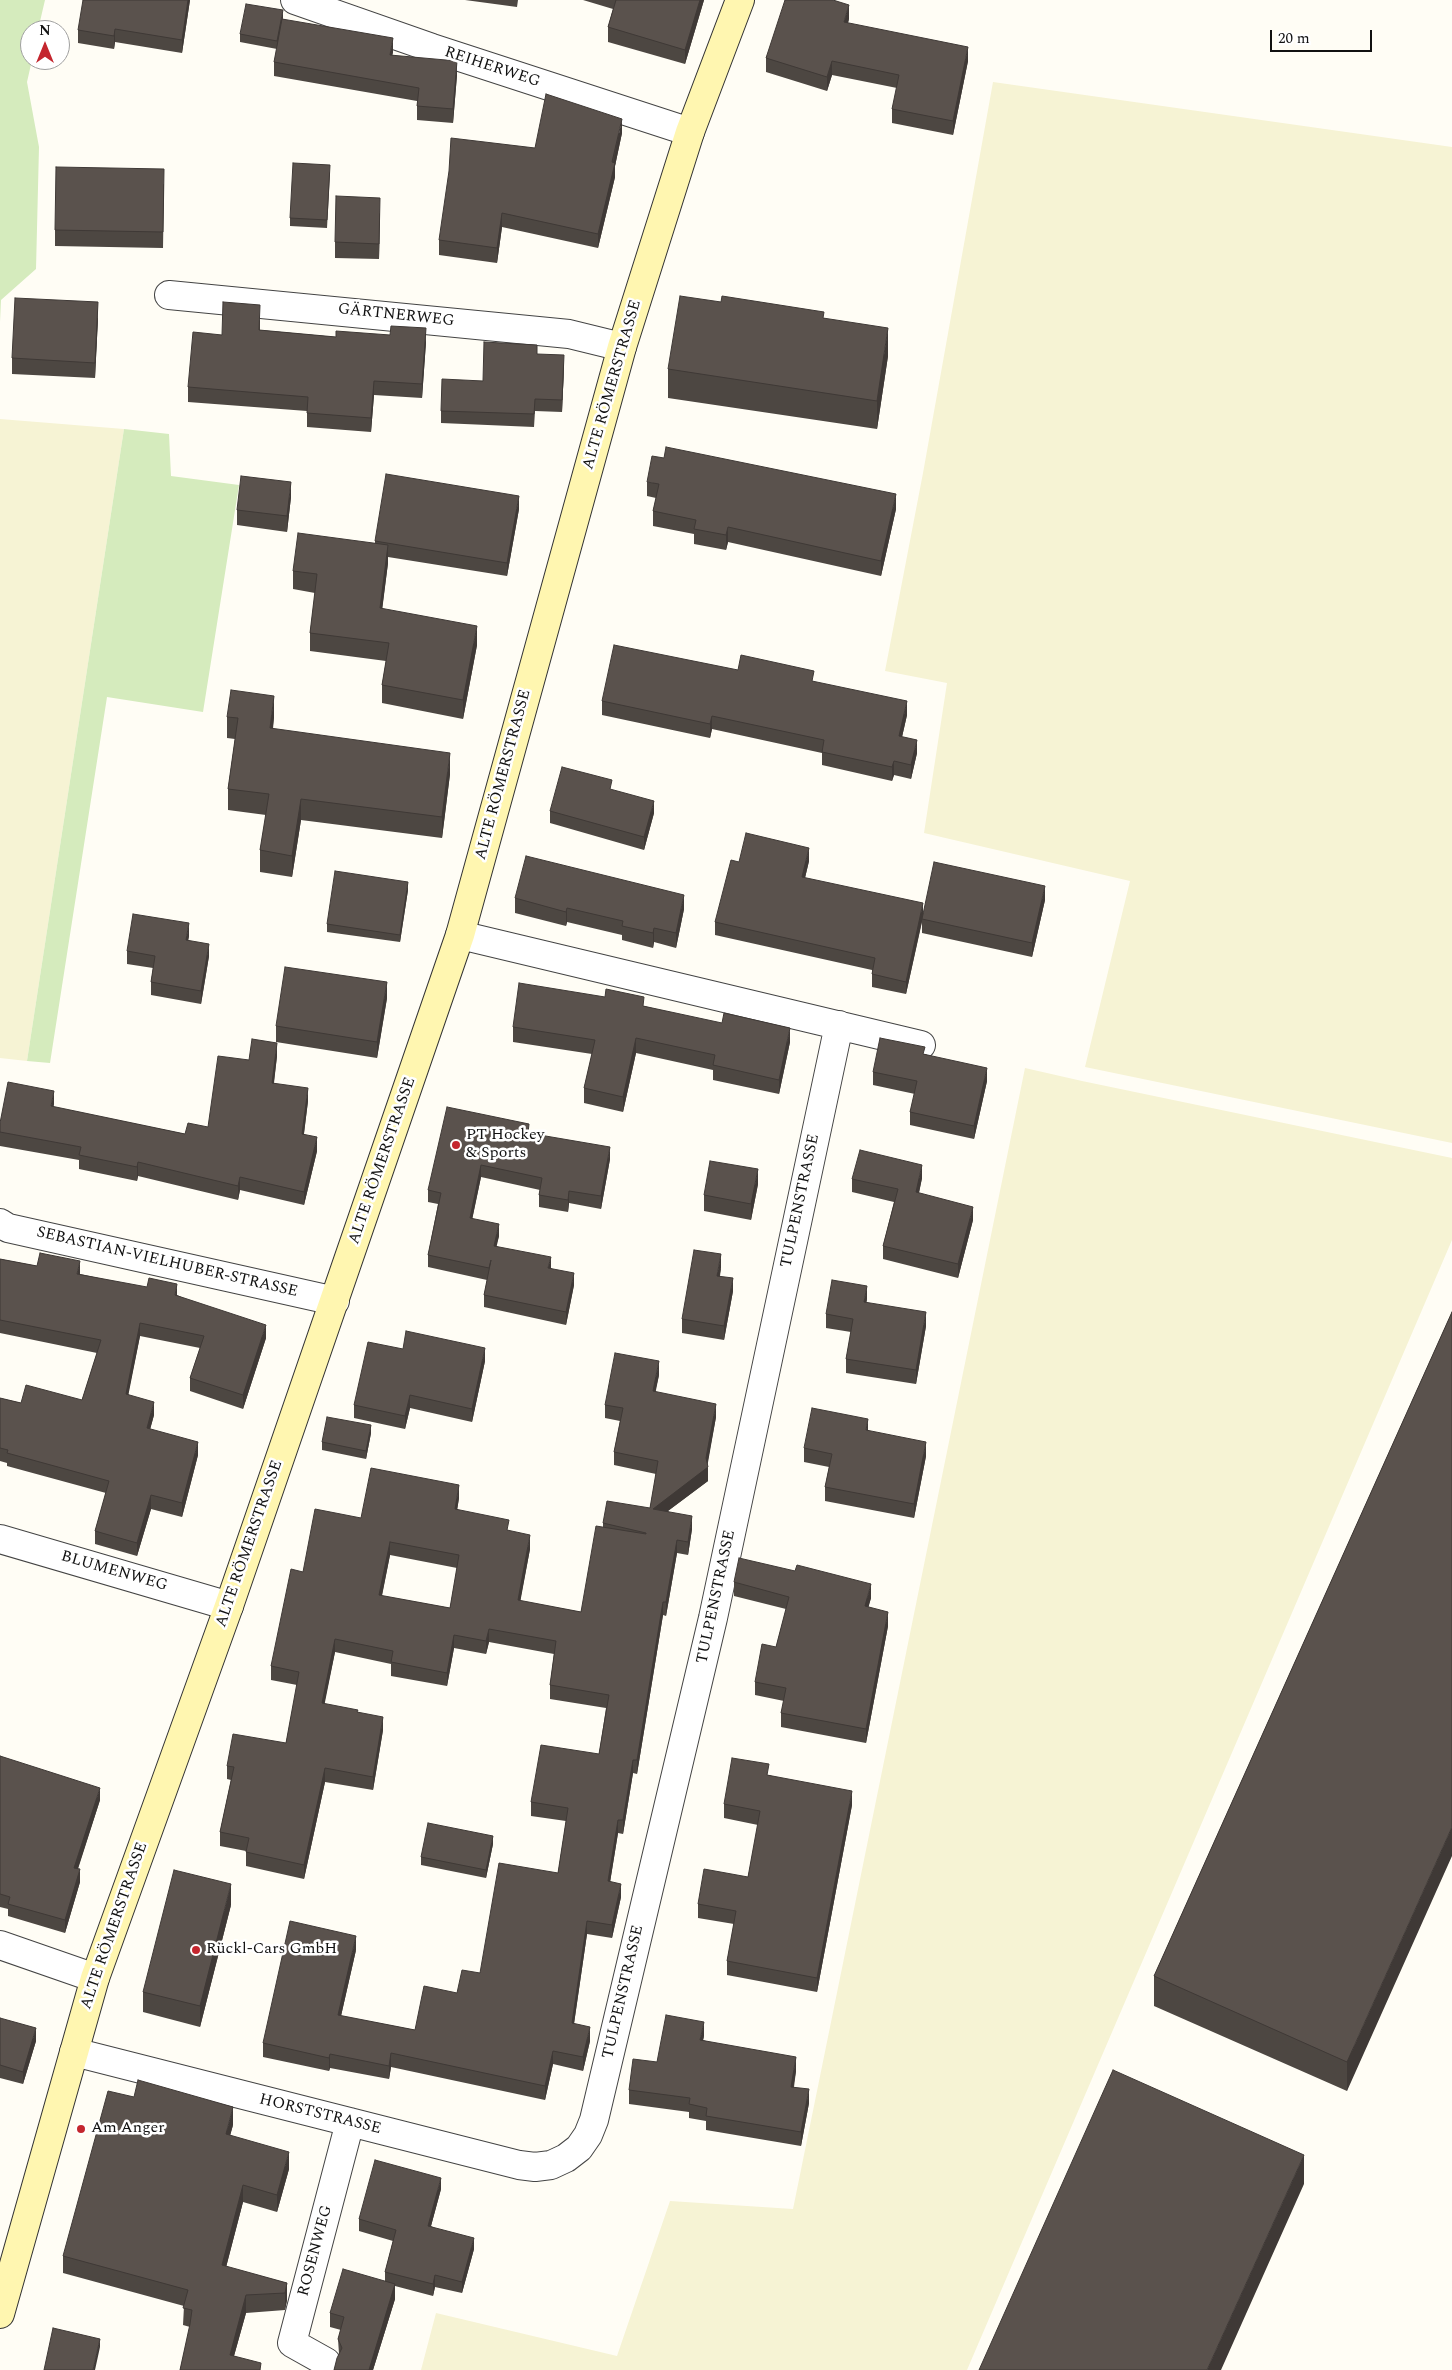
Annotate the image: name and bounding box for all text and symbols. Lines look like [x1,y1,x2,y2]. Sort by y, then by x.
north arrow [20,20,70,70]
text: N [39,20,51,41]
scale bar [1272,20,1374,52]
text: 20 m [1278,27,1310,50]
street label: REIHERWEG [442,44,542,92]
street label: ALTE RÖMERSTRASSE [580,298,646,472]
street label: GÄRTNERWEG [337,300,455,332]
street label: ALTE RÖMERSTRASSE [472,688,536,862]
street label: ALTE RÖMERSTRASSE [345,1075,421,1247]
place label: PT Hockey & Sports [466,1126,544,1164]
street label: TULPENSTRASSE [777,1132,825,1270]
marker: PT Hockey & Sports [450,1139,462,1151]
street label: SEBASTIAN-VIELHUBER-STRASSE [34,1224,300,1302]
street label: ALTE RÖMERSTRASSE [212,1458,288,1630]
street label: TULPENSTRASSE [693,1528,741,1666]
street label: BLUMENWEG [59,1548,169,1596]
street label: ALTE RÖMERSTRASSE [77,1840,153,2012]
street label: TULPENSTRASSE [599,1923,649,2061]
place label: Rückl-Cars GmbH [206,1940,337,1960]
marker: Rückl-Cars GmbH [190,1944,202,1956]
street label: HORSTSTRASSE [257,2091,383,2139]
place label: Am Anger [91,2119,165,2139]
marker: Am Anger [75,2123,87,2135]
street label: ROSENWEG [295,2203,337,2299]

